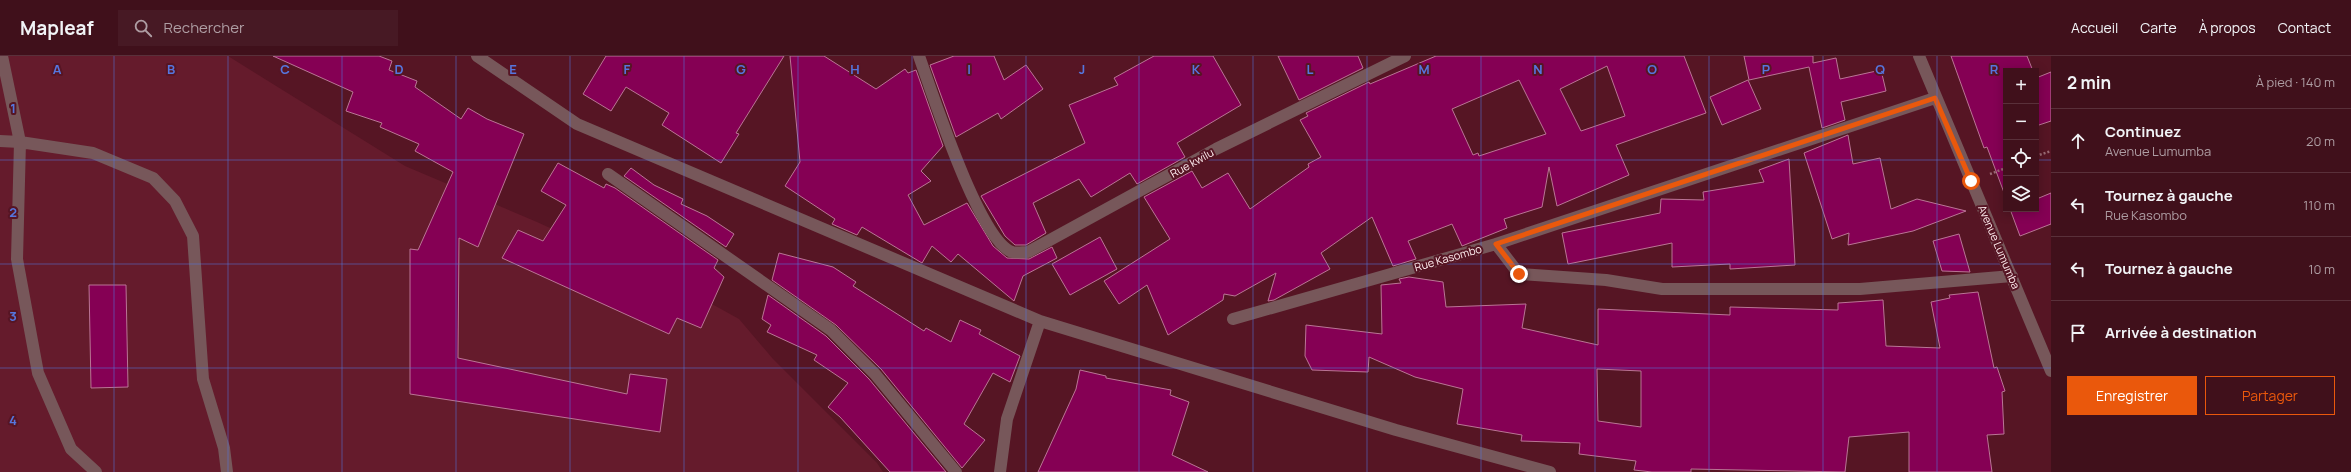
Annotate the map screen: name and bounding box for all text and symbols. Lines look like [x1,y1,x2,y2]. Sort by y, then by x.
search box [118,10,398,46]
text: Mapleaf [20,15,94,41]
icon: search [132,17,154,39]
text: Rechercher [164,17,244,38]
text: Accueil [2071,18,2118,37]
text: Carte [2140,18,2177,37]
text: À propos [2199,18,2256,37]
text: Contact [2278,18,2331,37]
text: A [53,60,62,78]
text: B [167,60,175,78]
text: C [280,60,290,78]
text: D [394,60,404,78]
text: E [509,60,517,78]
text: F [624,60,631,78]
text: G [736,60,746,78]
text: H [850,60,860,78]
text: I [967,60,971,78]
text: J [1079,60,1085,78]
text: K [1192,60,1201,78]
text: L [1307,60,1314,78]
text: M [1418,60,1430,78]
text: N [1533,60,1543,78]
text: O [1647,60,1657,78]
text: P [1762,60,1770,78]
text: Q [1875,60,1885,78]
text: R [1990,60,1999,78]
map controls [2003,68,2039,212]
button: + [2003,68,2039,104]
text: 2 min [2067,71,2111,94]
text: À pied · 140 m [2256,73,2335,91]
text: 1 [10,99,16,117]
button: − [2003,104,2039,140]
text: Continuez [2105,121,2181,142]
icon: ahead [2067,130,2089,152]
text: 20 m [2306,132,2335,150]
button: locate [2003,140,2039,176]
text: Avenue Lumumba [2105,142,2211,160]
street label: Rue kwilu [1167,144,1216,181]
route start [1962,172,1980,190]
button: layers [2003,176,2039,212]
text: Tournez à gauche [2105,185,2233,206]
icon: left [2067,194,2089,216]
text: 110 m [2303,196,2335,214]
text: 2 [9,203,17,221]
street label: Avenue Lumumba [1975,203,2024,291]
text: Rue Kasombo [2105,206,2187,224]
street label: Rue Kasombo [1412,241,1484,274]
icon: left [2067,258,2089,280]
text: Tournez à gauche [2105,258,2233,279]
text: 10 m [2308,260,2335,278]
route end [1510,265,1528,283]
text: 3 [9,307,17,325]
icon: arrive [2067,322,2089,344]
text: Arrivée à destination [2105,322,2257,343]
button: Enregistrer [2067,376,2197,415]
button: Partager [2205,376,2335,415]
text: 4 [9,411,17,429]

